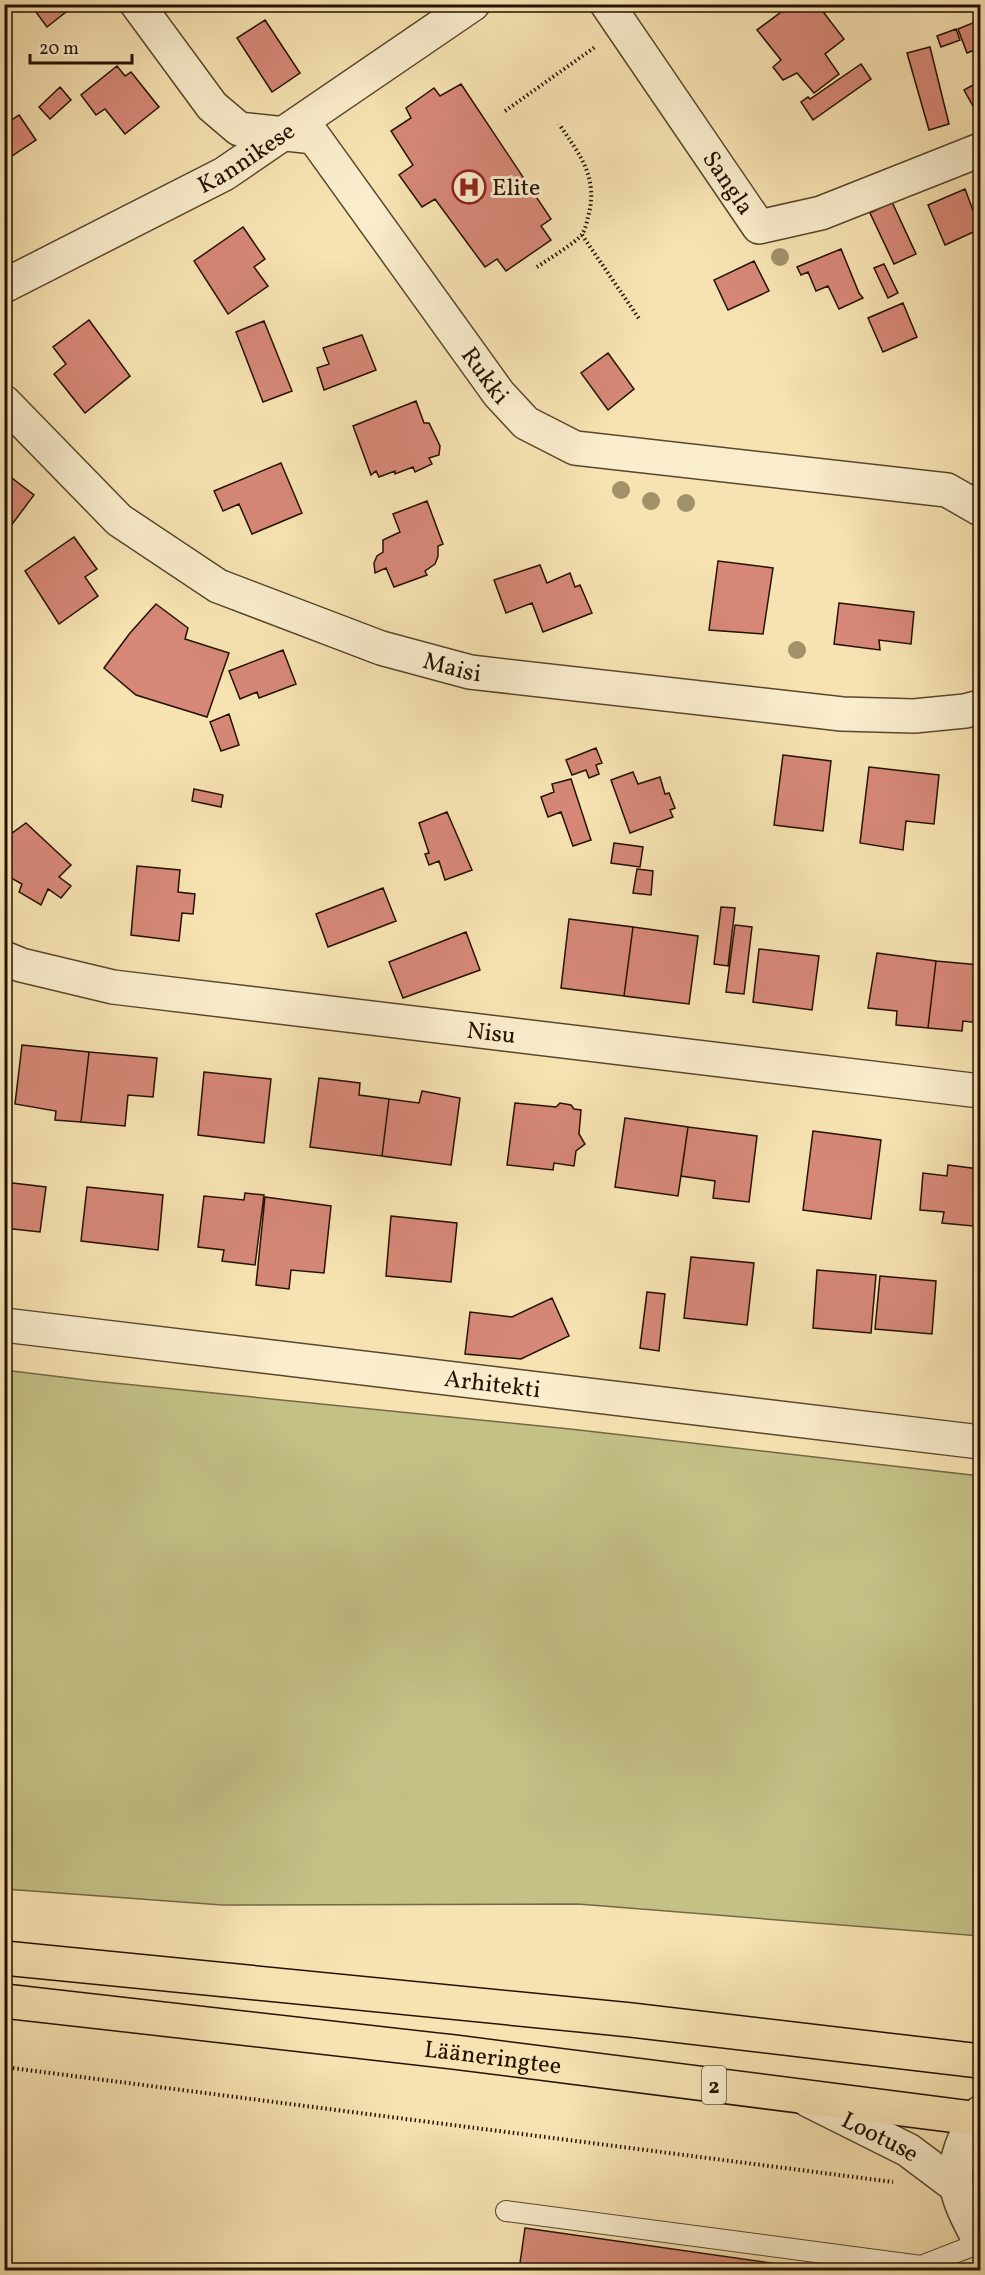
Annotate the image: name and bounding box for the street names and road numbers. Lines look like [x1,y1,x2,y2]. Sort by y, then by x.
street label: Kannikese [192,115,303,204]
street label: Sangla [693,145,761,222]
street label: Rukki [452,341,516,413]
street label: Maisi [419,645,483,692]
street label: Nisu [465,1015,517,1054]
street label: Arhitekti [442,1363,542,1408]
street label: Lääneringtee [422,2034,563,2085]
road number: 2 [702,2066,726,2104]
street label: Lootuse [835,2104,925,2172]

